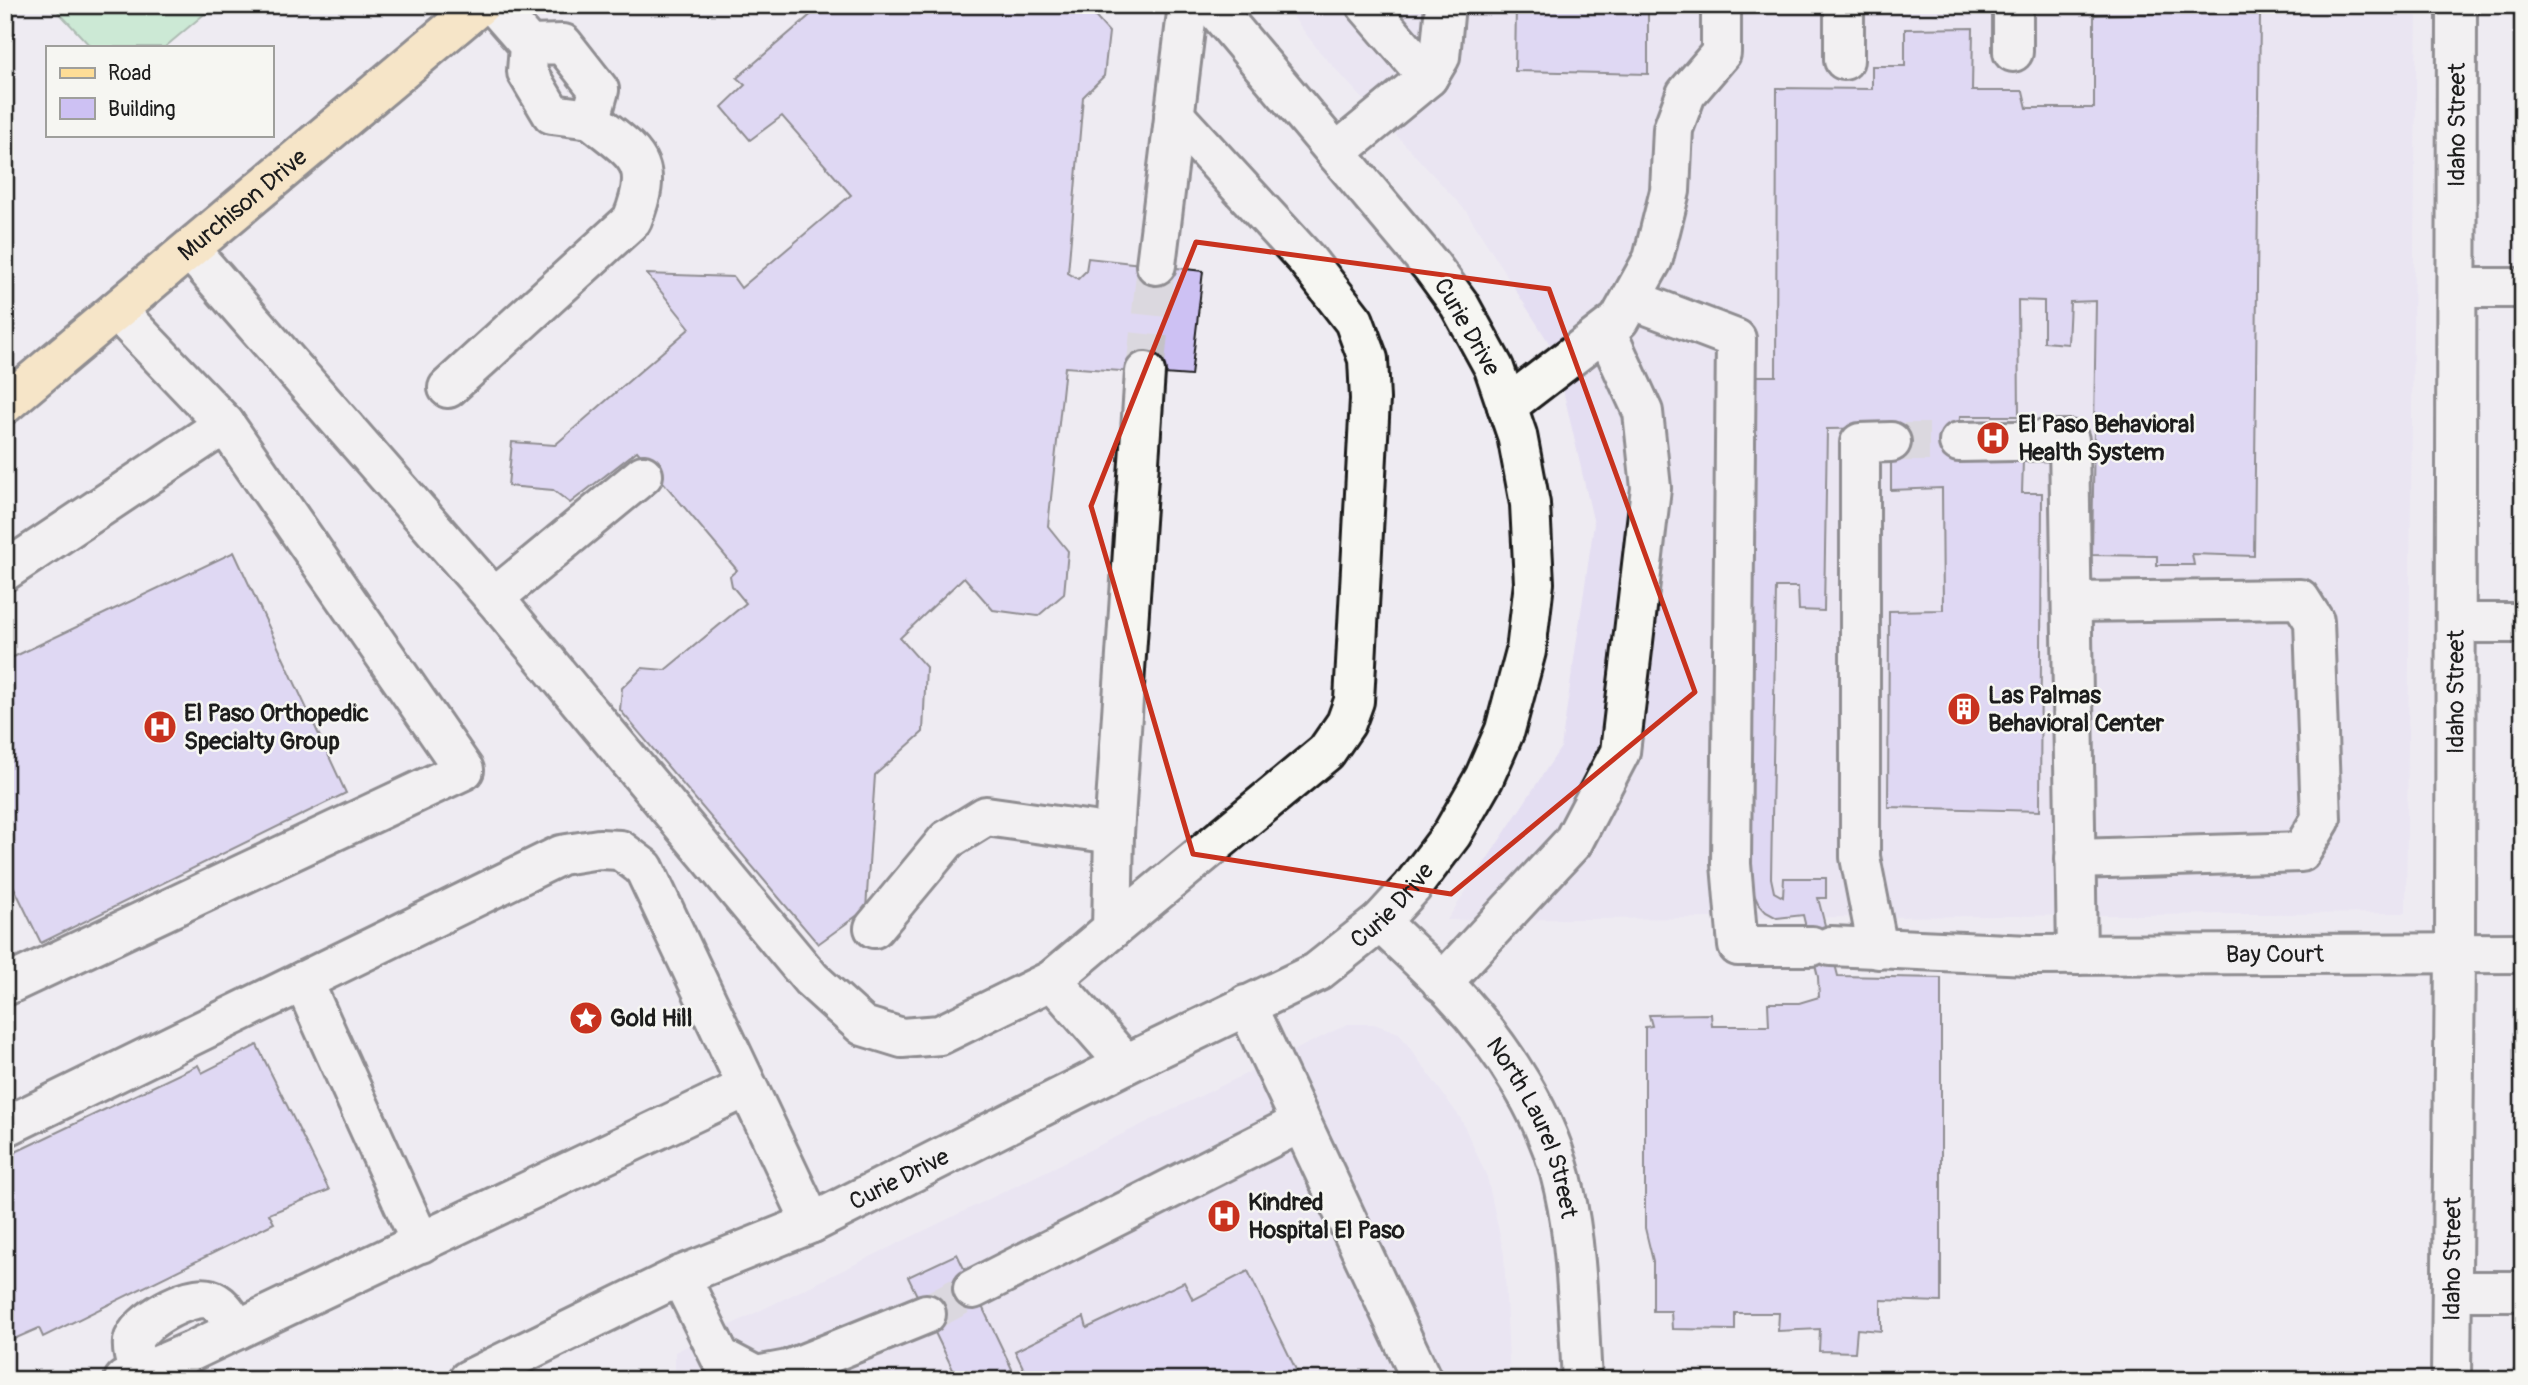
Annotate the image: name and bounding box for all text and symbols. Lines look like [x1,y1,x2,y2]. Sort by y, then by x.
legend [46,46,273,136]
text: Road [108,60,152,87]
street label: Idaho Street [2442,63,2471,187]
text: Building [108,96,175,123]
street label: Murchison Drive [172,142,313,267]
street label: Curie Drive [1427,273,1507,381]
place label: El Paso Behavioral Health System [2018,410,2195,467]
hospital icon: El Paso Behavioral Health System [1974,419,2012,457]
street label: Idaho Street [2441,630,2470,754]
place label: Las Palmas Behavioral Center [1988,681,2164,738]
building icon: Las Palmas Behavioral Center [1945,690,1983,728]
place label: El Paso Orthopedic Specialty Group [184,699,369,756]
hospital icon: El Paso Orthopedic Specialty Group [141,708,179,746]
street label: Curie Drive [1344,857,1440,954]
street label: Bay Court [2226,939,2324,969]
place icon: Gold Hill [567,999,605,1037]
place label: Gold Hill [610,1004,692,1033]
street label: North Laurel Street [1480,1031,1584,1221]
street label: Curie Drive [844,1141,954,1216]
place label: Kindred Hospital El Paso [1248,1188,1405,1245]
street label: Idaho Street [2437,1196,2467,1321]
hospital icon: Kindred Hospital El Paso [1205,1197,1243,1235]

